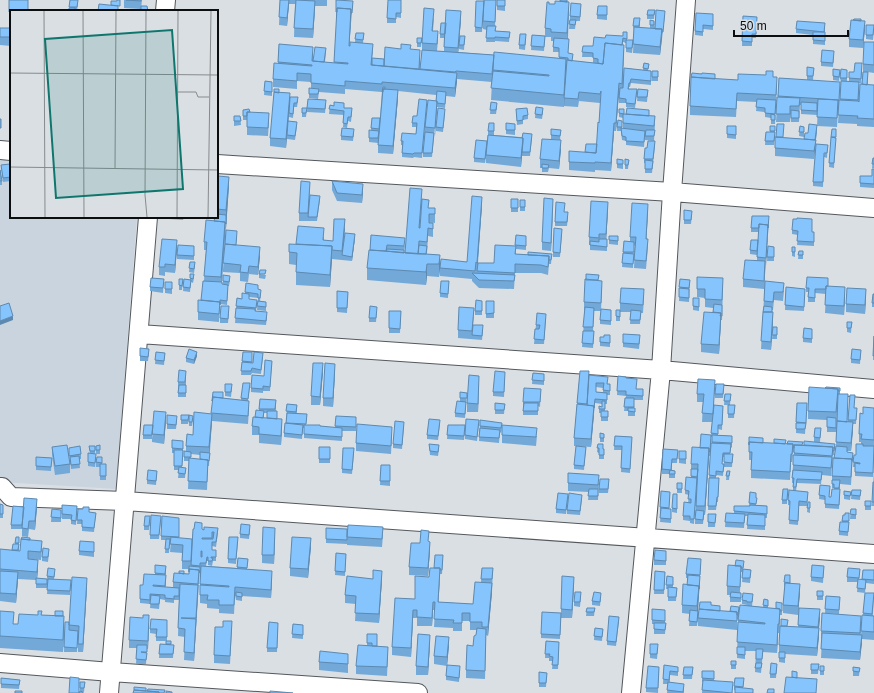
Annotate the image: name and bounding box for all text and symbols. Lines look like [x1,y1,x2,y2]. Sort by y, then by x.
inset map [10,10,218,218]
scale bar [734,12,848,38]
text: 50 m [740,19,767,33]

